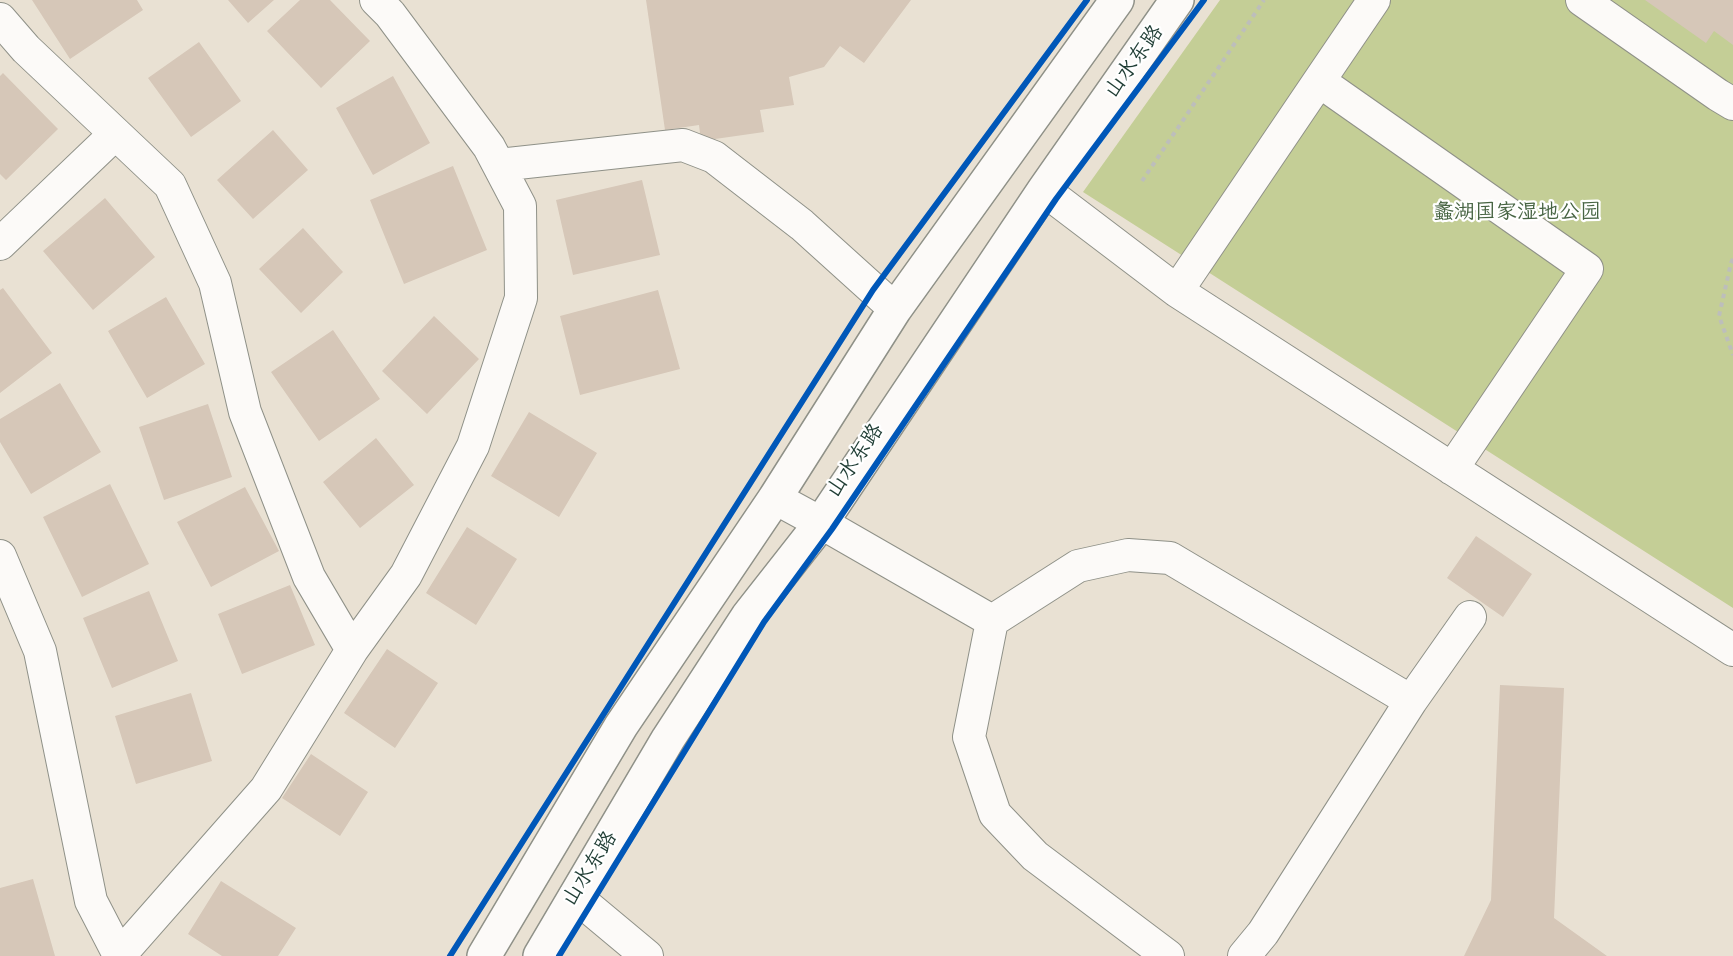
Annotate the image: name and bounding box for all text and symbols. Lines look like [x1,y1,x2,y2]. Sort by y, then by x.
street label: 山水东路 [1101,22,1171,104]
park label: 蠡湖国家湿地公园 [1433,202,1601,228]
street label: 山水东路 [823,420,891,504]
street label: 山水东路 [559,828,625,912]

